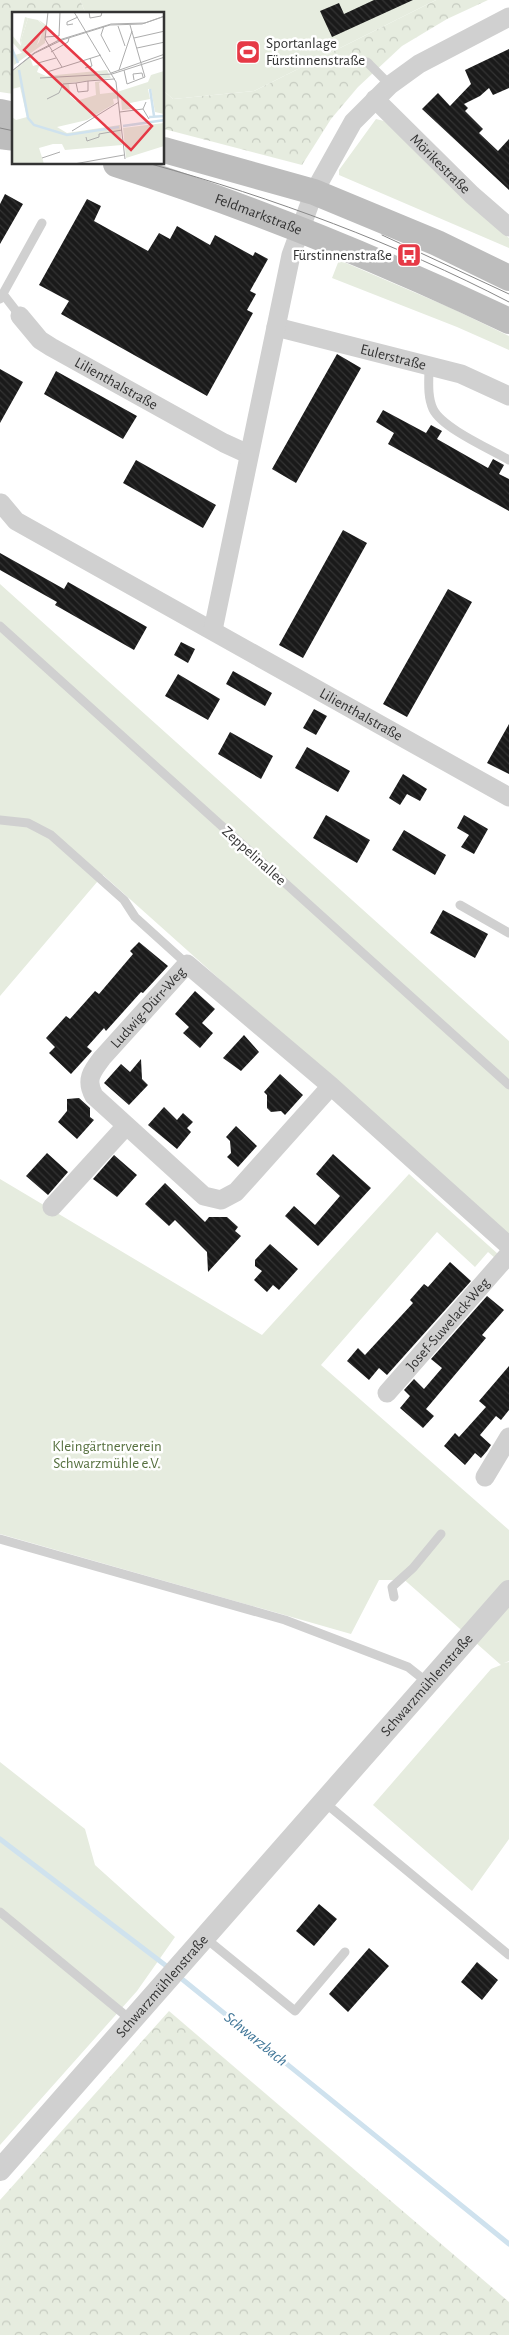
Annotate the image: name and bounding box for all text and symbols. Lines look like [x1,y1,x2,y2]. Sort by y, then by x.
inset map [12,12,165,165]
place label: Sportanlage Fürstinnenstraße [266,36,365,68]
sports icon: Sportanlage Fürstinnenstraße [235,39,261,65]
street label: Mörikestraße [407,131,473,197]
street label: Feldmarkstraße [213,191,304,237]
bus stop icon: Fürstinnenstraße [396,242,422,268]
place label: Fürstinnenstraße [293,248,392,263]
street label: Eulerstraße [359,341,428,372]
street label: Lilienthalstraße [72,354,160,412]
street label: Lilienthalstraße [317,685,405,743]
street label: Zeppelinallee [219,824,289,888]
street label: Ludwig-Dürr-Weg [108,963,189,1051]
street label: Josef-Suwelack-Weg [403,1274,493,1373]
park label: Kleingärtnerverein Schwarzmühle e.V. [52,1439,162,1471]
street label: Schwarzmühlenstraße [378,1631,475,1739]
street label: Schwarzmühlenstraße [113,1932,211,2040]
water label: Schwarzbach [221,2009,291,2069]

